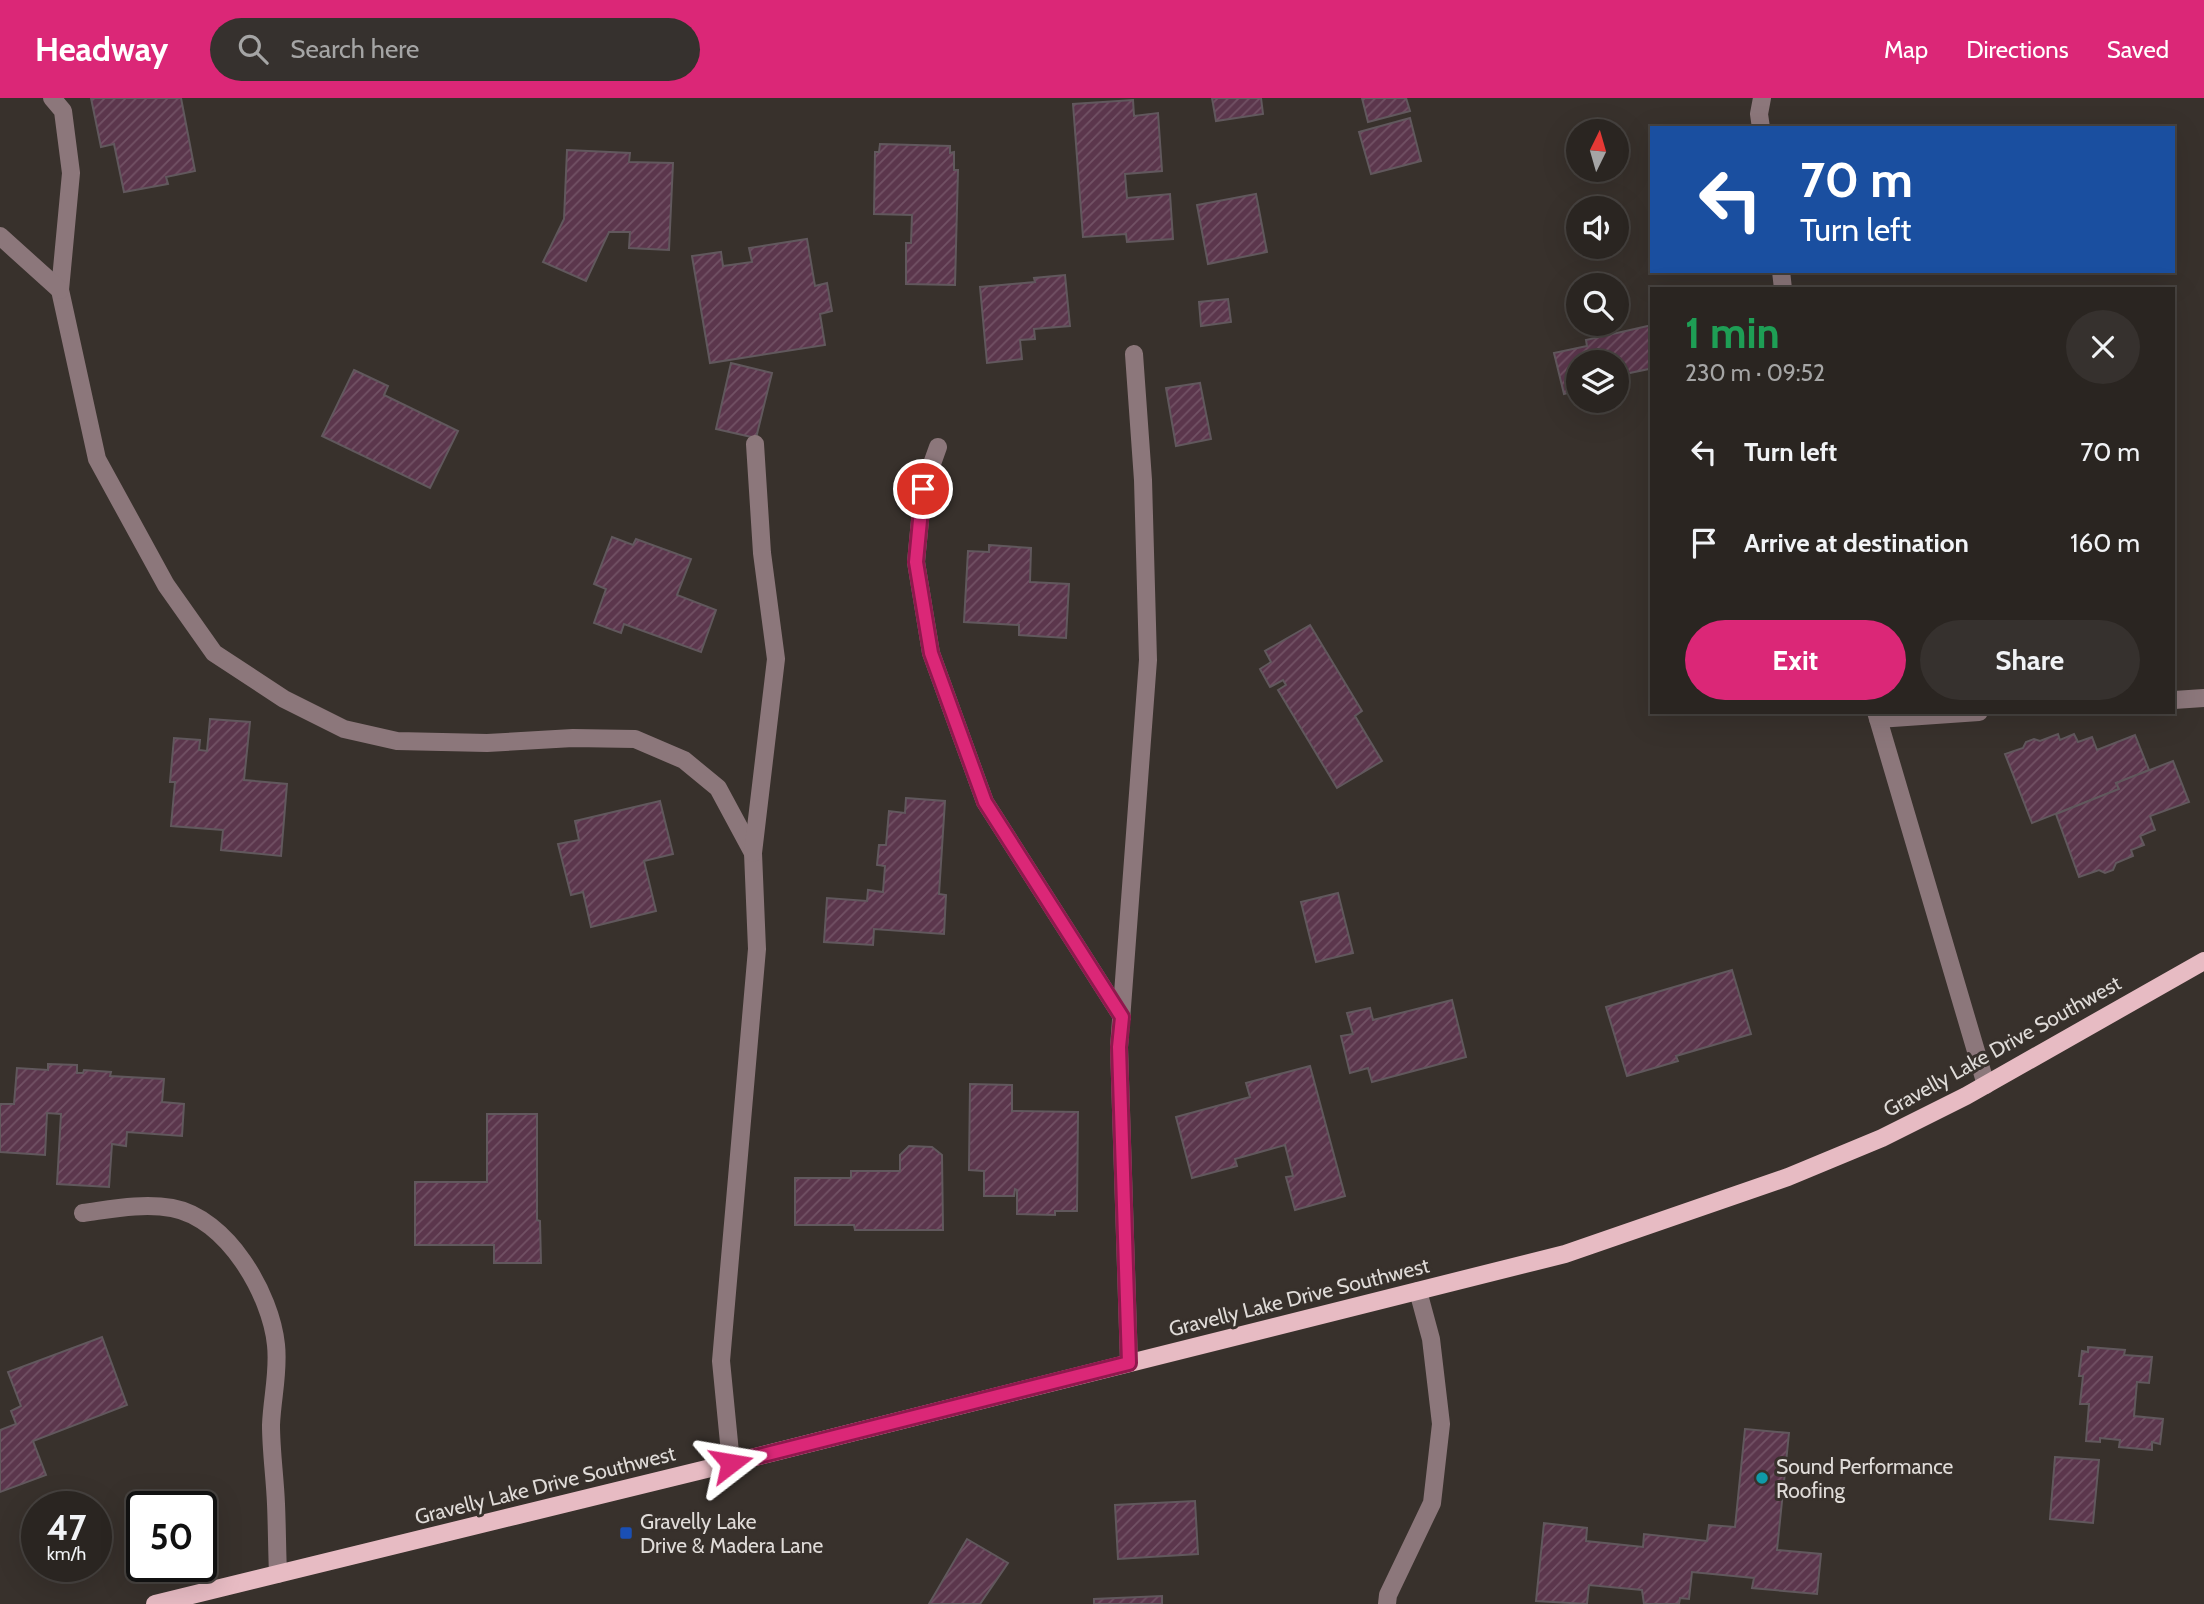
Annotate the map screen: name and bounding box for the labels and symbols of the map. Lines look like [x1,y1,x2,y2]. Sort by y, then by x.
north arrow [1566,119,1629,182]
pin [893,459,953,519]
street label: Gravelly Lake Drive Southwest [1879,970,2125,1122]
street label: Gravelly Lake Drive Southwest [1166,1252,1432,1342]
position arrow [694,1426,768,1500]
street label: Gravelly Lake Drive Southwest [412,1440,678,1530]
place label: Sound Performance Roofing [1776,1454,1954,1503]
marker: Sound Performance Roofing [1754,1470,1770,1486]
speed limit sign: 50 [126,1491,217,1582]
place label: Gravelly Lake Drive & Madera Lane [640,1509,823,1558]
marker: Gravelly Lake Drive & Madera Lane [618,1525,634,1541]

